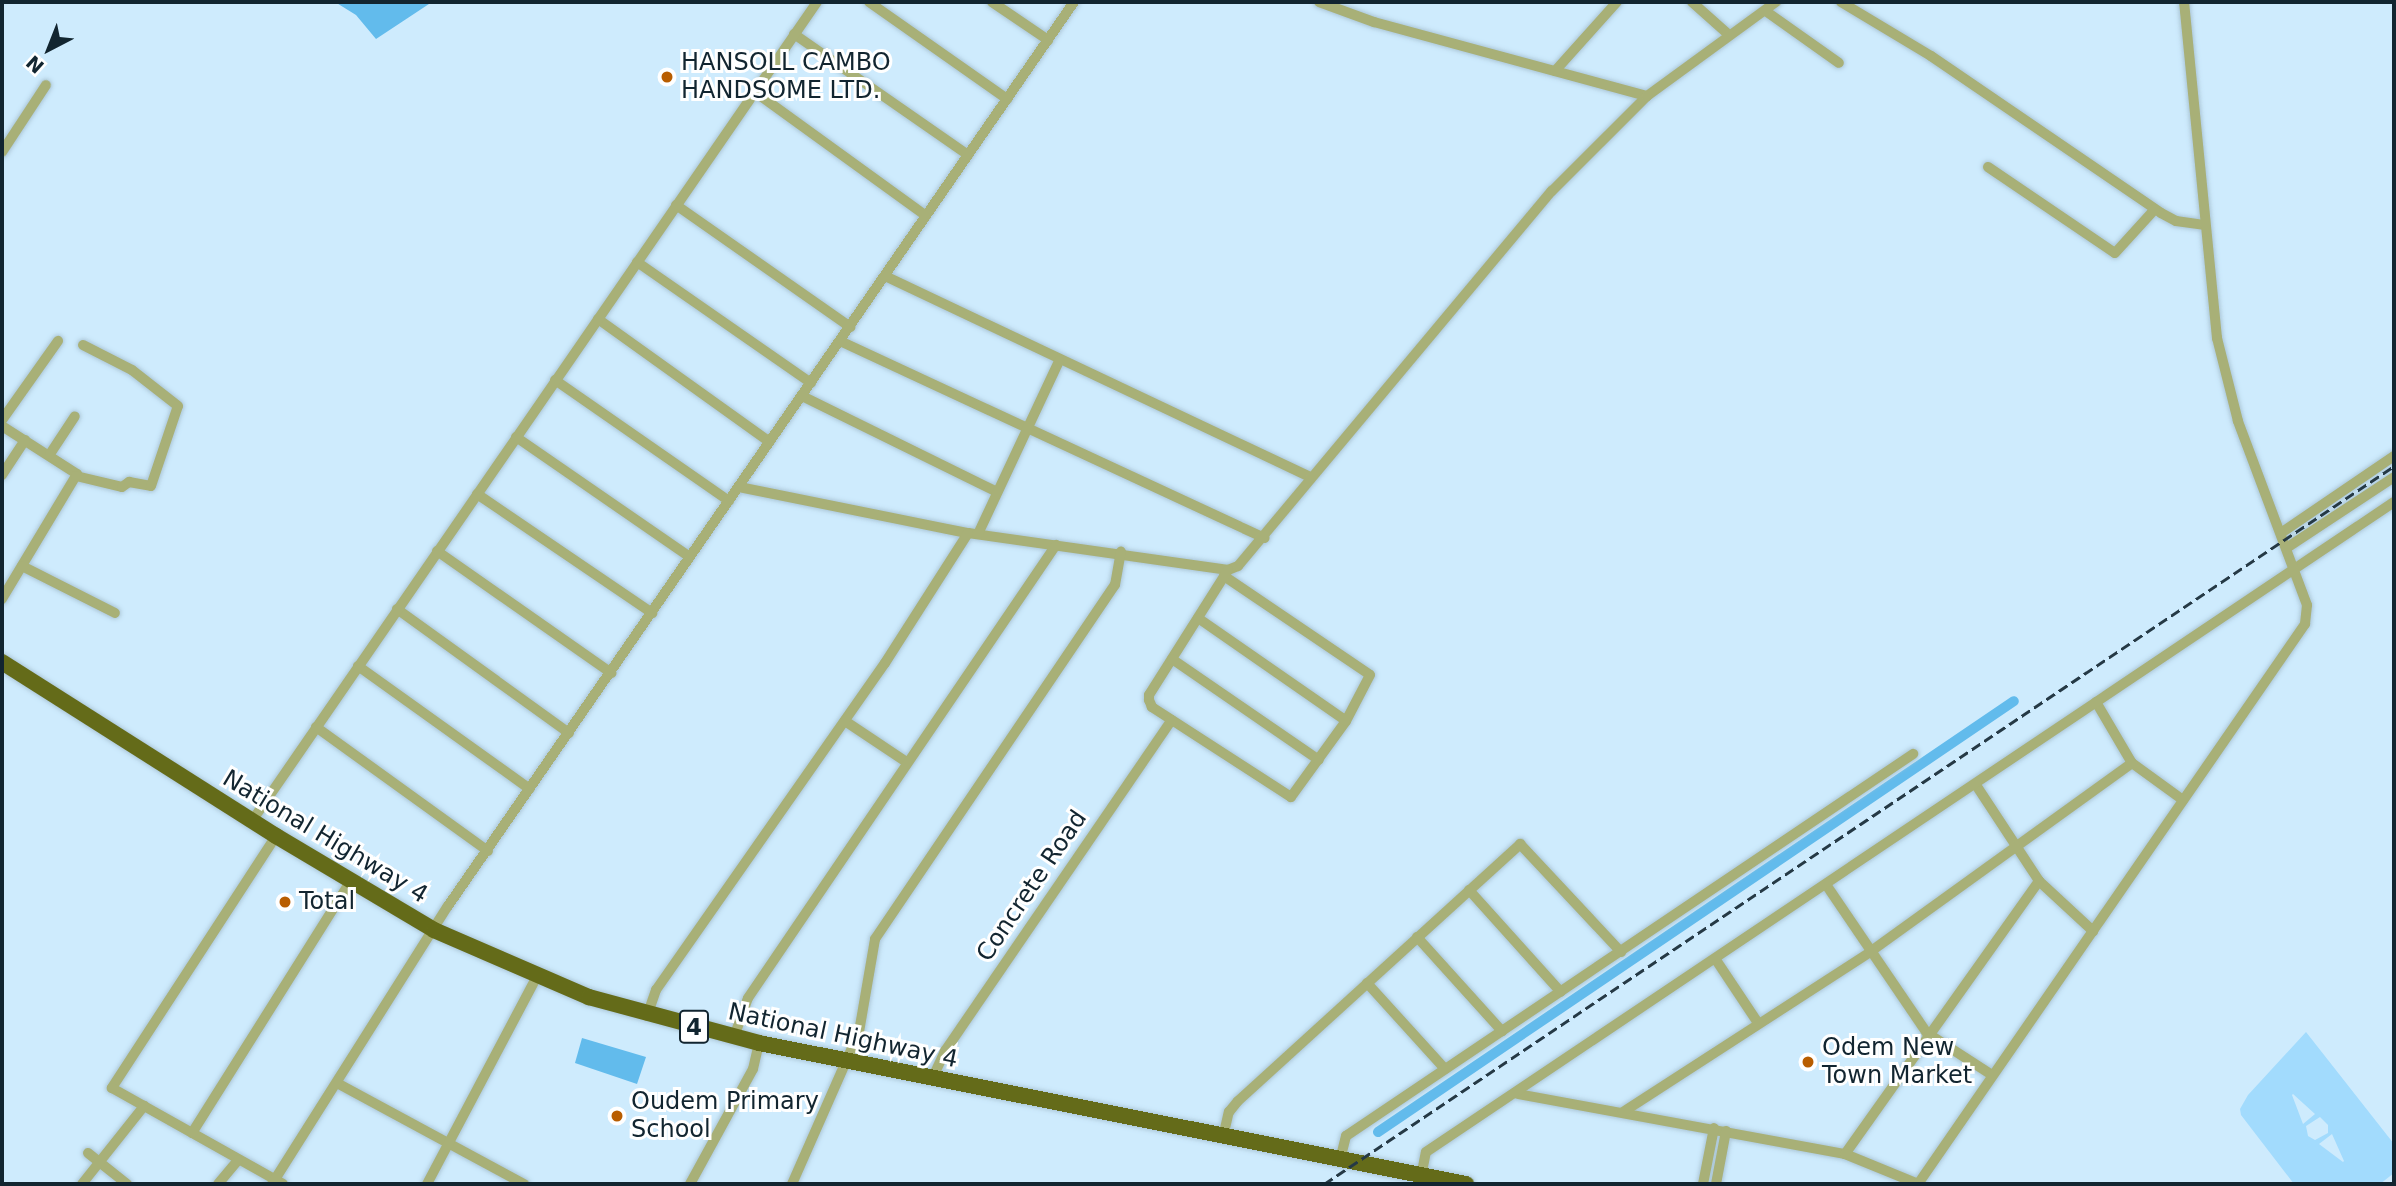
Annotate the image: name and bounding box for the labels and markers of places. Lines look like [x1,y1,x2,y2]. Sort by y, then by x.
place label: HANSOLL CAMBO HANDSOME LTD. [681,49,891,105]
marker: HANSOLL CAMBO HANDSOME LTD. [659,69,675,85]
place label: Total [299,888,355,916]
marker: Total [277,894,293,910]
place label: Odem New Town Market [1822,1034,1972,1090]
marker: Odem New Town Market [1800,1054,1816,1070]
place label: Oudem Primary School [631,1088,819,1144]
marker: Oudem Primary School [609,1108,625,1124]

